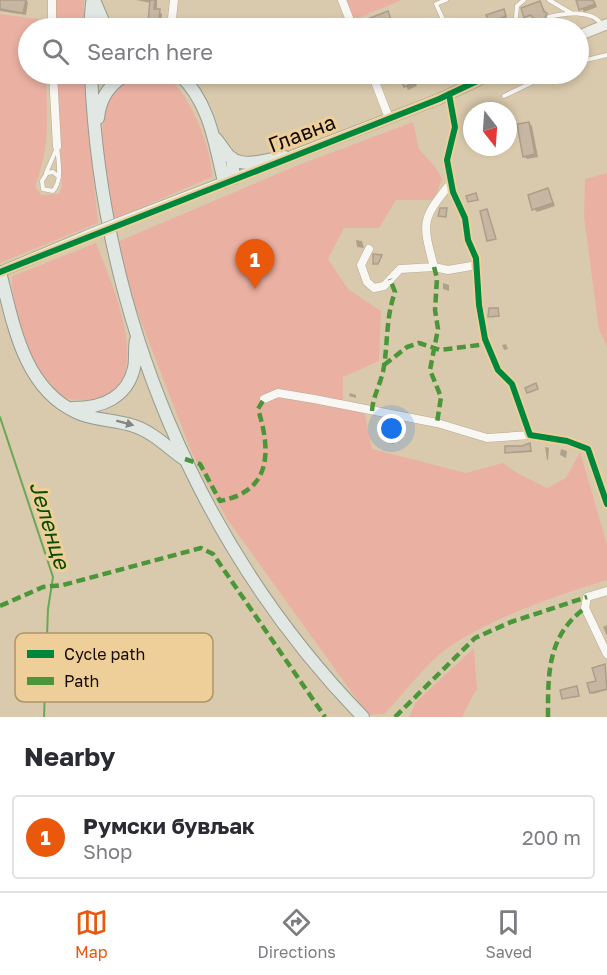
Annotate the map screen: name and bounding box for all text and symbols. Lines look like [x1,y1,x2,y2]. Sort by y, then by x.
search box [18,18,589,84]
icon: search [39,35,72,68]
text: Search here [87,38,213,65]
north arrow [463,102,517,156]
street label: Главна [264,108,339,158]
pin: 1 [236,240,274,289]
your location [377,414,406,443]
one-way arrow [116,419,134,429]
water label: Јеленце [24,478,77,574]
legend [15,633,213,702]
text: Cycle path [64,644,145,664]
text: Path [64,671,99,691]
text: Nearby [24,741,115,772]
text: Румски бувљак [83,812,255,839]
text: 1 [40,825,51,849]
text: 200 m [522,825,581,849]
text: Shop [83,839,132,863]
tab: Map [75,906,108,962]
tab: Directions [258,906,336,962]
tab: Saved [485,906,532,962]

